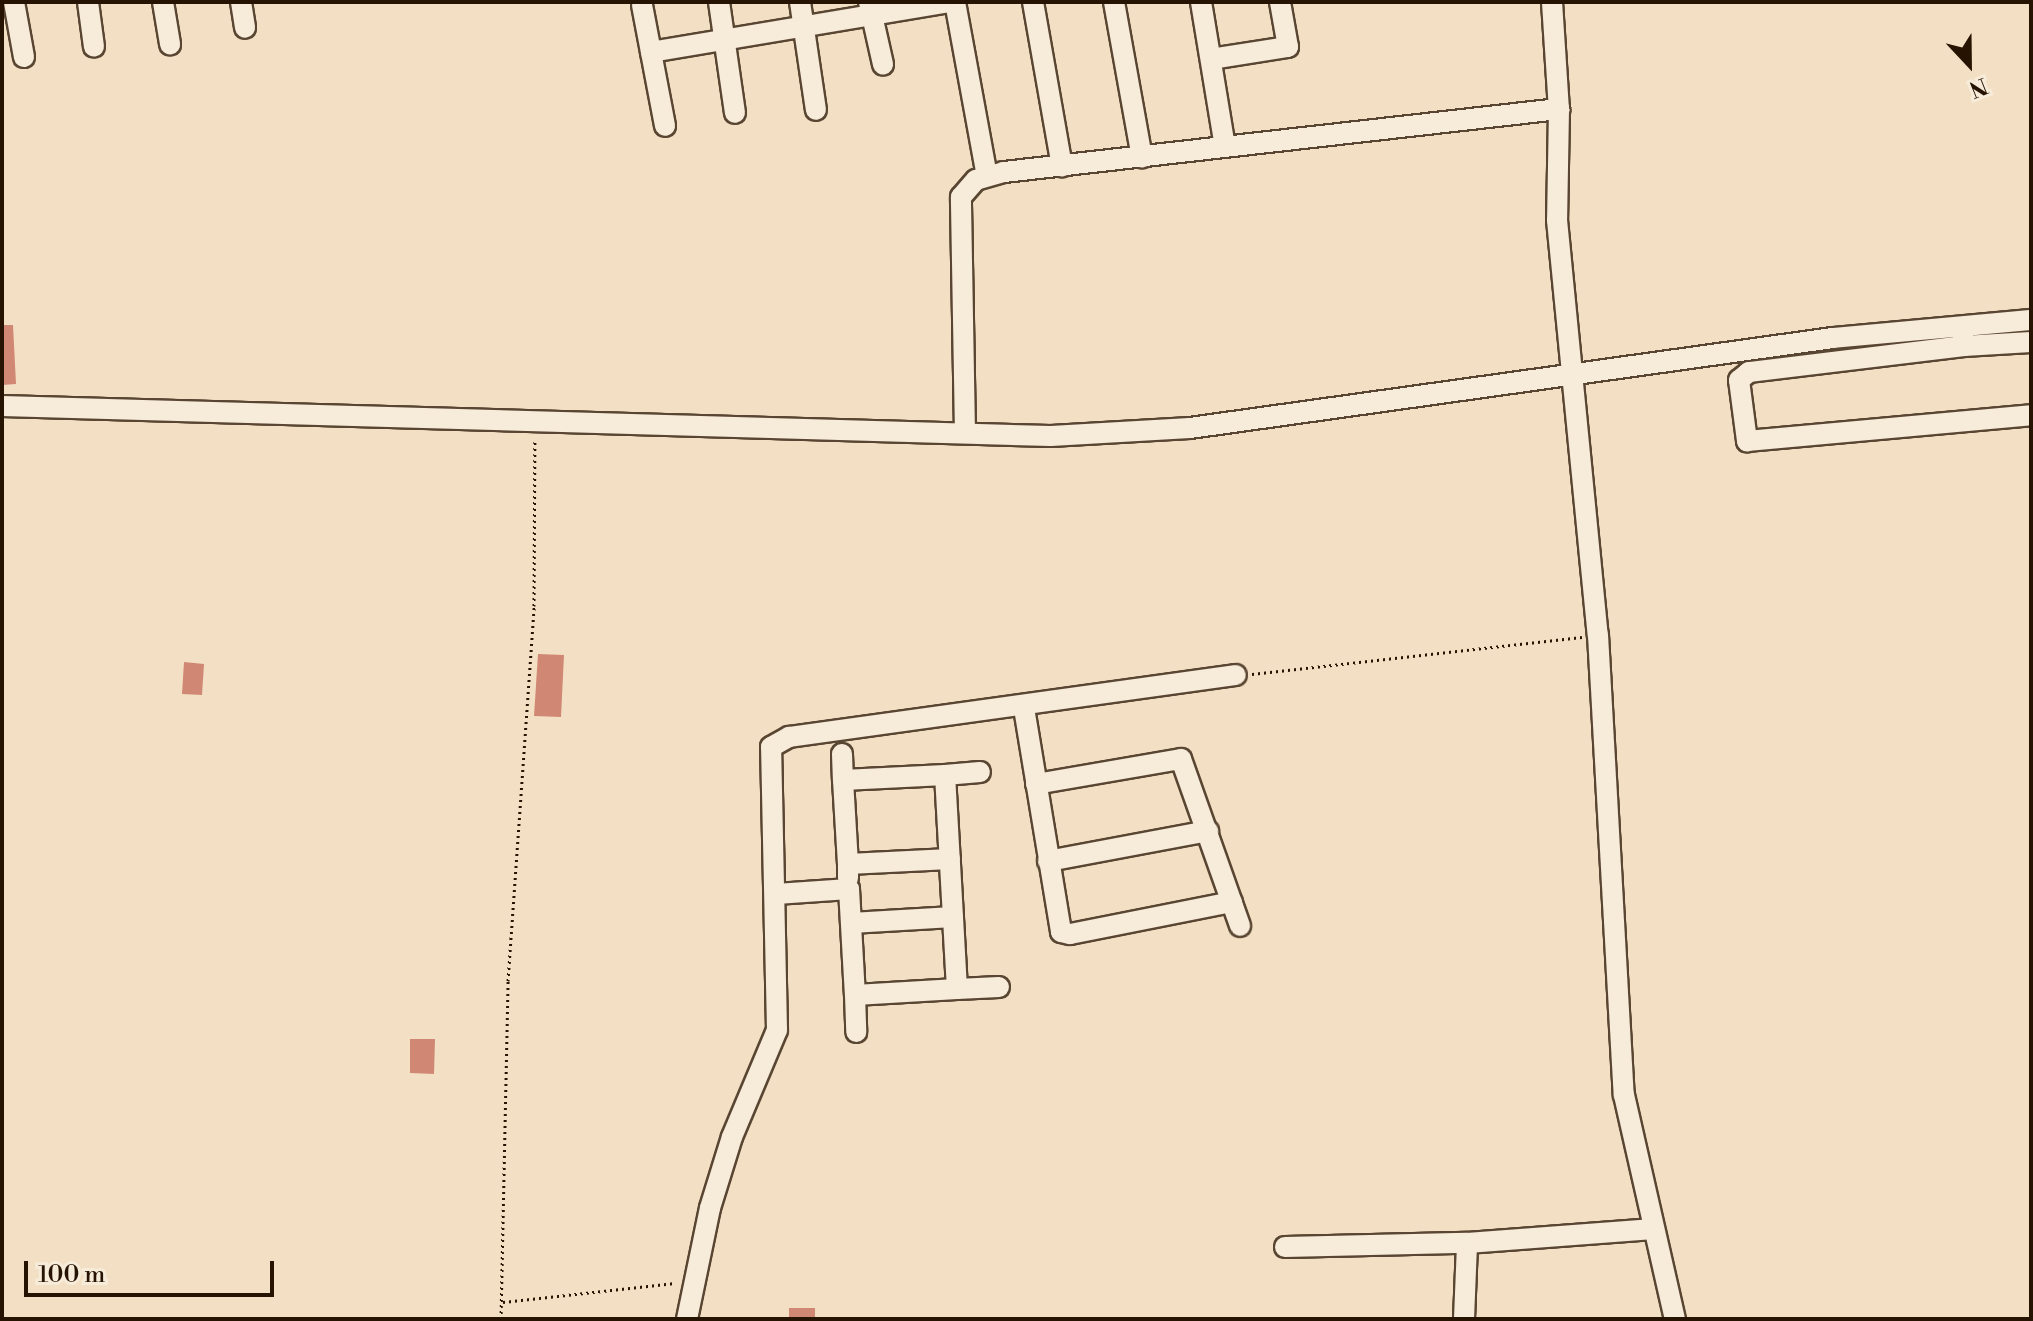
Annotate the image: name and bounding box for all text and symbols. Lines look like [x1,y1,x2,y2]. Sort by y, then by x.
north arrow [1929,24,2009,104]
text: N [1965,71,1991,102]
scale bar [28,1245,278,1295]
text: 100 m [38,1260,105,1290]

